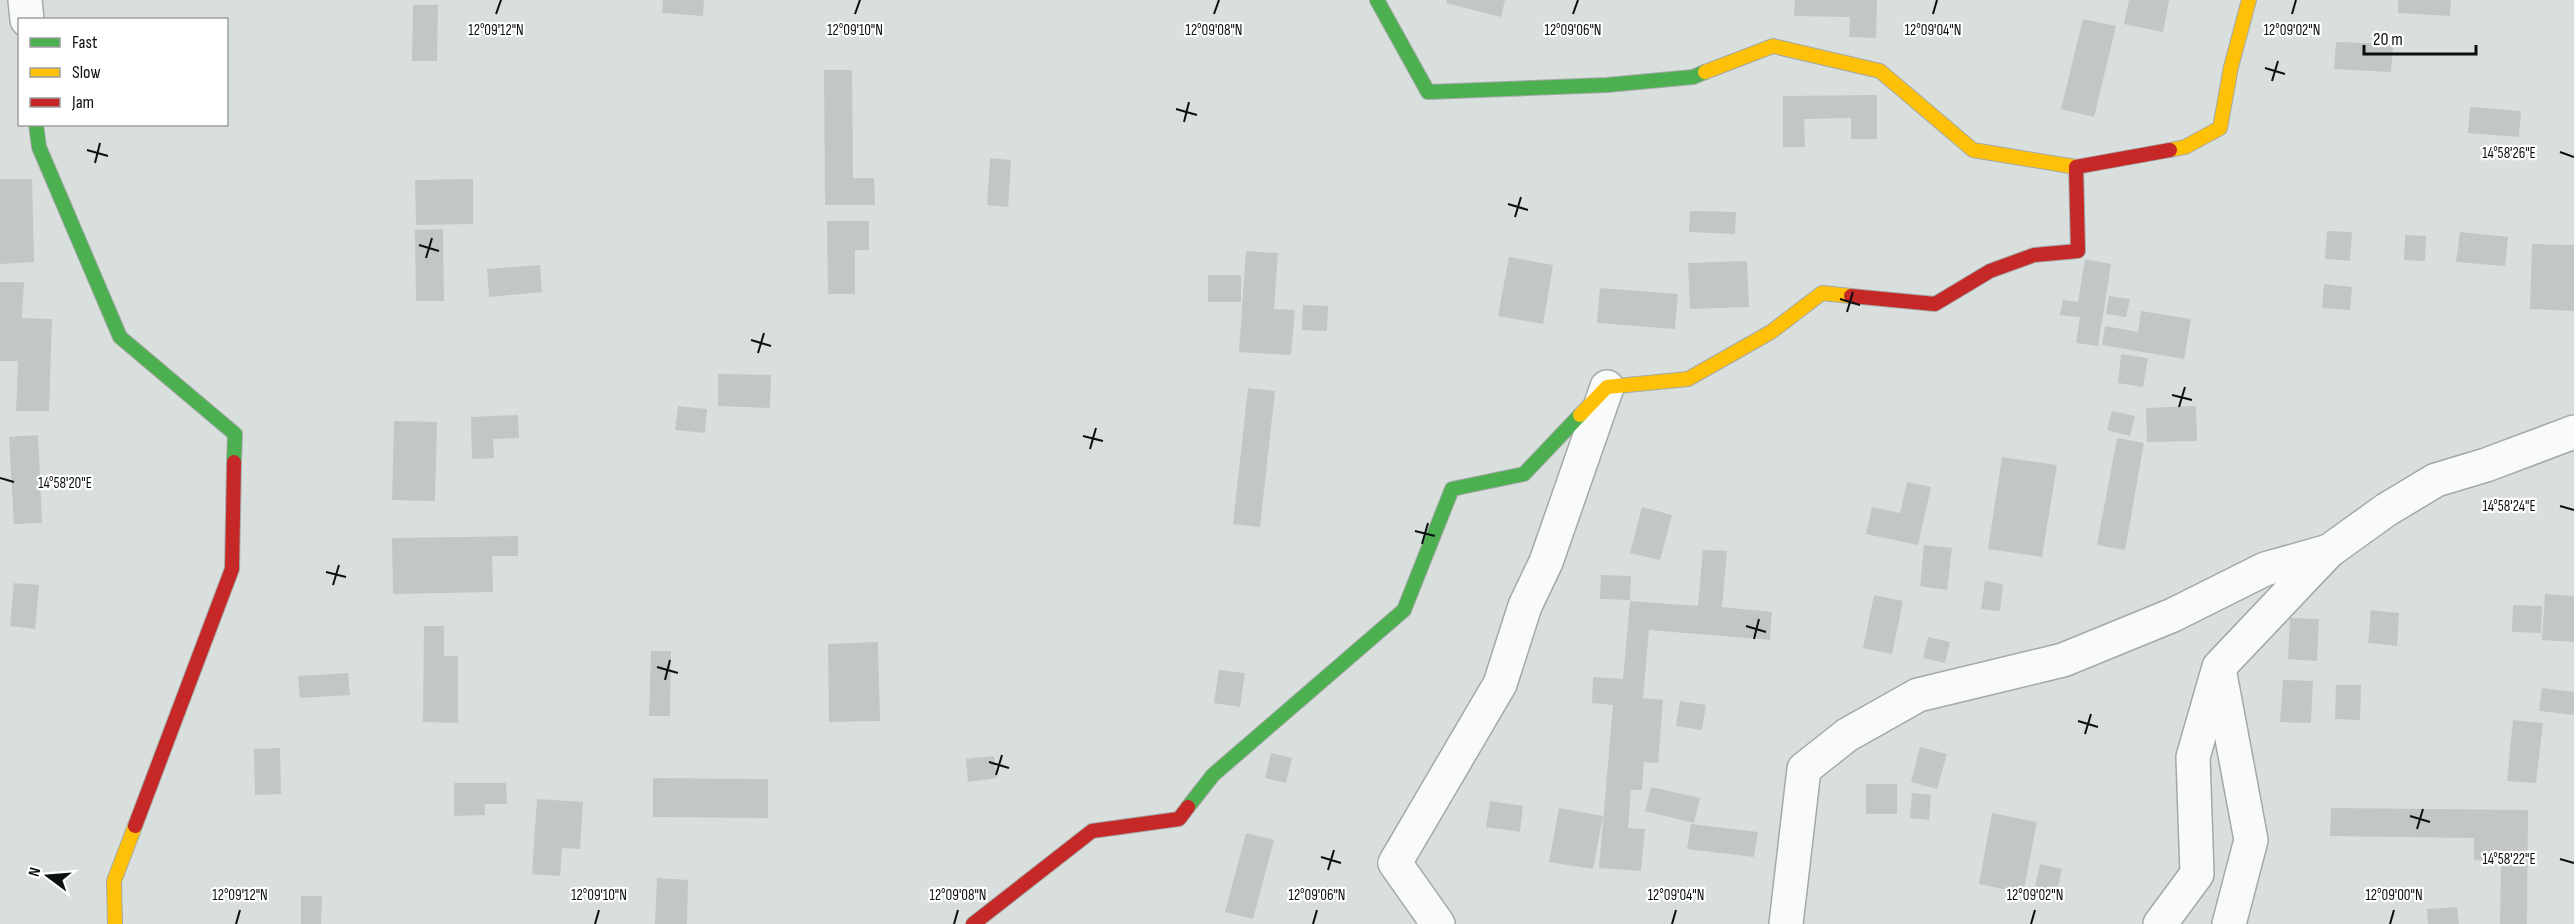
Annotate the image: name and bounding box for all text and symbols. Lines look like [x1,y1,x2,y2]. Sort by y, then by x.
legend [18,18,228,126]
scale bar [2364,18,2476,56]
text: 12°09'12"N [468,21,524,40]
text: 12°09'10"N [827,21,883,40]
text: 12°09'08"N [1186,21,1242,40]
text: 12°09'06"N [1544,21,1602,40]
text: 12°09'04"N [1905,21,1961,40]
text: 12°09'02"N [2264,21,2320,40]
text: 20 m [2373,29,2403,50]
text: Fast [72,32,98,53]
text: Slow [72,62,101,83]
text: Jam [71,92,94,113]
text: 14°58'26"E [2482,144,2536,163]
text: 14°58'20"E [38,474,92,493]
text: 14°58'24"E [2482,497,2536,516]
north arrow [18,846,78,906]
text: 14°58'22"E [2482,850,2536,869]
text: N [25,866,45,879]
text: 12°09'12"N [212,886,268,905]
text: 12°09'10"N [571,886,627,905]
text: 12°09'08"N [930,886,986,905]
text: 12°09'06"N [1288,886,1346,905]
text: 12°09'04"N [1648,886,1704,905]
text: 12°09'02"N [2007,886,2063,905]
text: 12°09'00"N [2365,886,2423,905]

